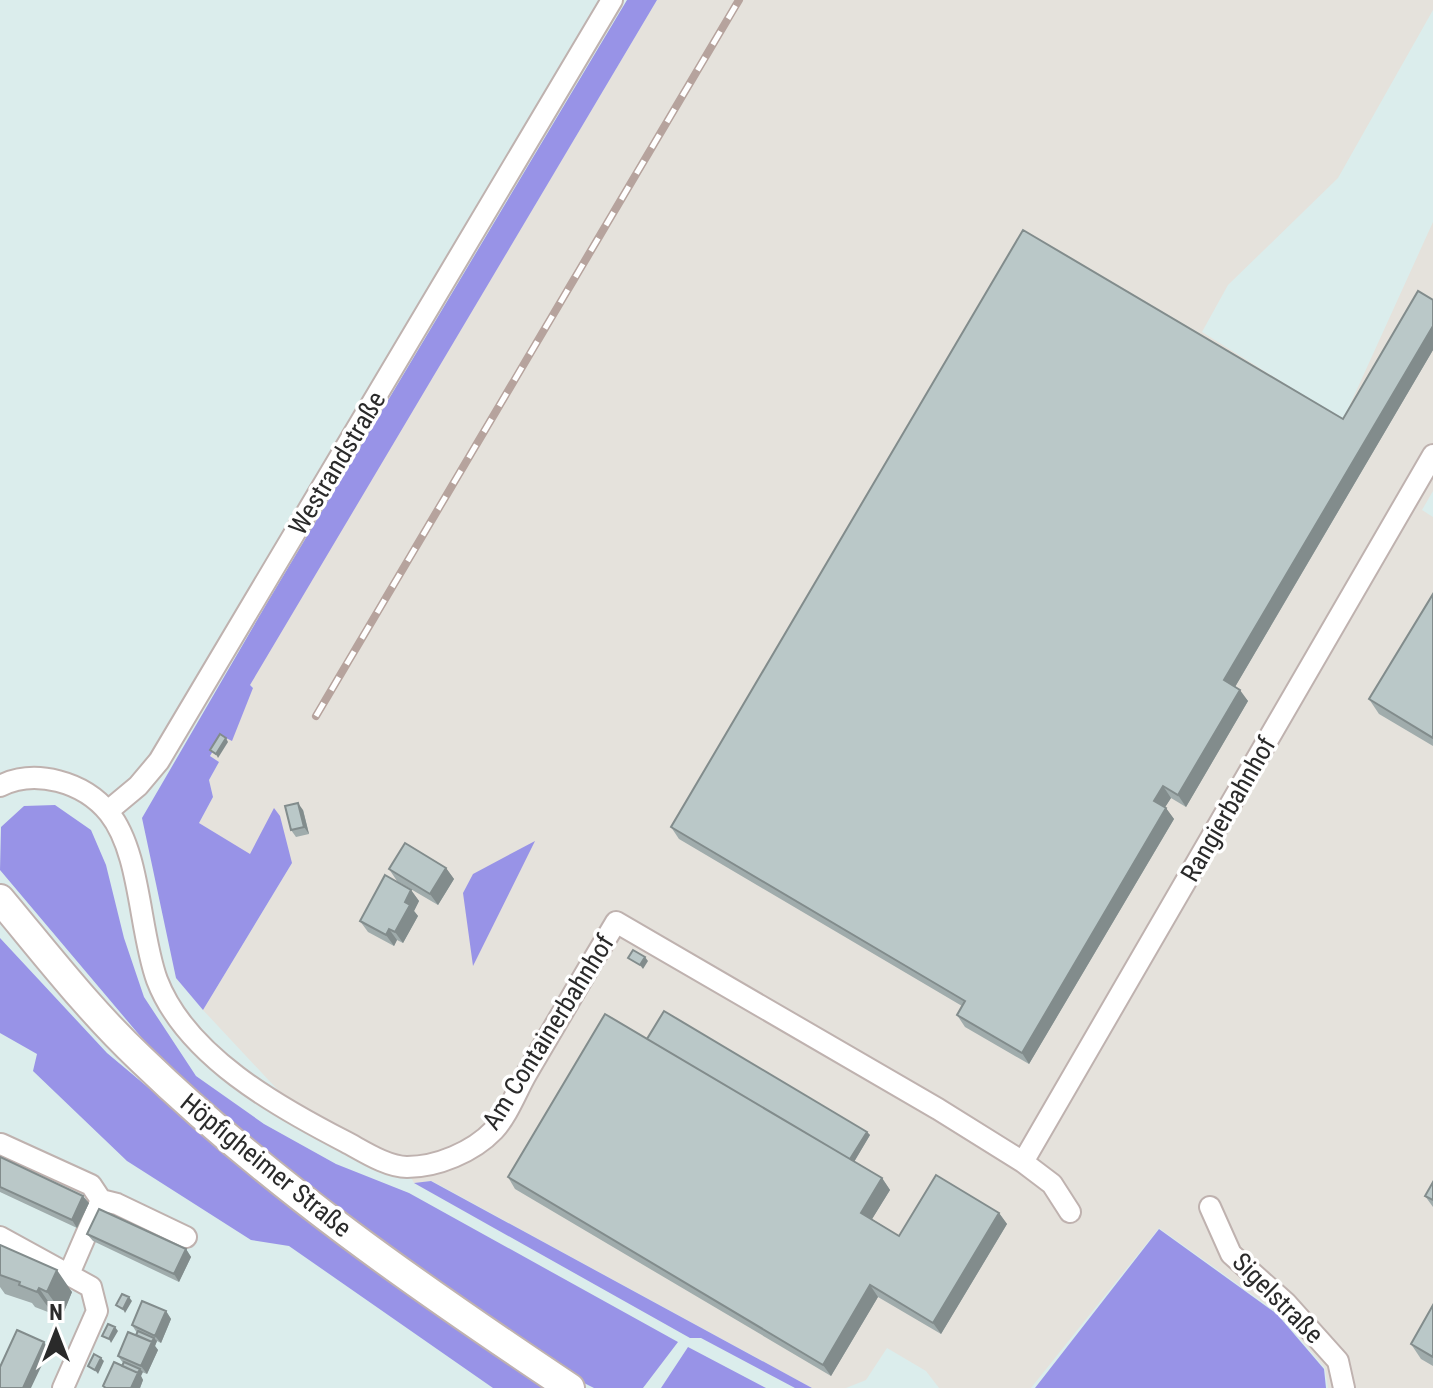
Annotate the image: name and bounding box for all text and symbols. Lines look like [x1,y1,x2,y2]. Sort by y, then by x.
street label: Westrandstraße [283,386,391,540]
street label: Rangierbahnhof [1175,731,1281,887]
street label: Am Containerbahnhof [476,929,620,1135]
street label: Höpfigheimer Straße [175,1087,357,1243]
street label: Sigelstraße [1227,1247,1329,1349]
north arrow [16,1292,96,1372]
text: N [49,1300,63,1325]

